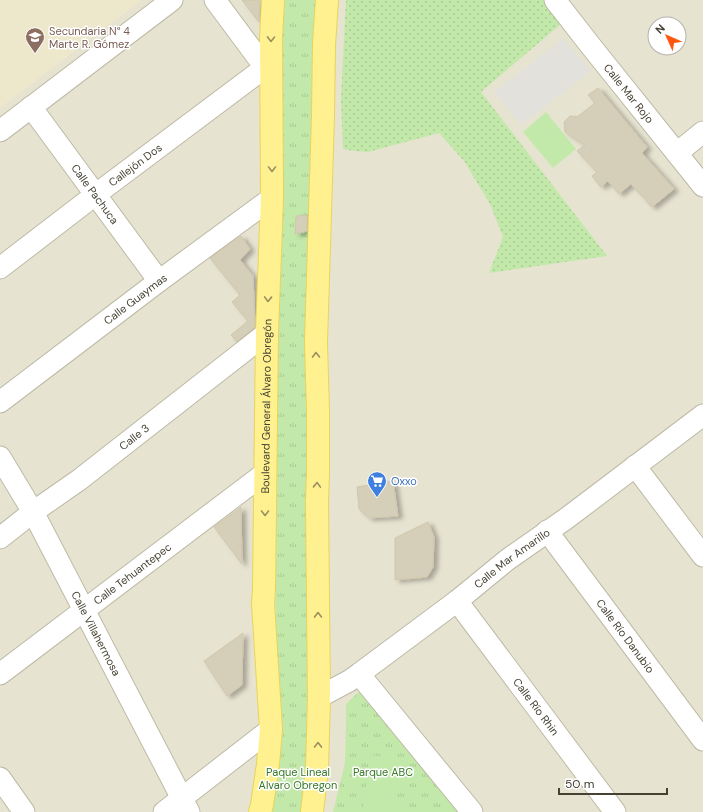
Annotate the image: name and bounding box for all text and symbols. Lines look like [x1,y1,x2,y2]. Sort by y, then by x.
north arrow [647,16,687,56]
text: N [652,21,668,37]
place label: Secundaria N° 4 Marte R. Gómez [49,24,130,51]
school or university icon: Secundaria N° 4 Marte R. Gómez [24,26,46,54]
one-way arrow [267,36,276,42]
street label: Calle Mar Rojo [601,61,657,126]
street label: Callejón Dos [106,140,165,189]
street label: Calle Pachuca [68,161,122,227]
one-way arrow [268,166,276,172]
street label: Calle Guaymas [101,271,170,328]
one-way arrow [264,296,272,302]
street label: Boulevard General Álvaro Obregón [258,319,275,494]
one-way arrow [312,352,320,358]
street label: Calle 3 [116,421,152,453]
supermarket icon: Oxxo [366,470,388,498]
place label: Oxxo [391,474,417,488]
one-way arrow [313,482,322,488]
one-way arrow [261,510,269,516]
street label: Calle Mar Amarillo [471,525,553,591]
street label: Calle Tehuantepec [90,540,174,608]
street label: Calle Villahermosa [68,589,124,678]
street label: Calle Río Danubio [593,596,657,676]
one-way arrow [314,612,322,618]
street label: Calle Río Rhin [510,675,562,738]
one-way arrow [313,742,322,748]
park label: Paque Lineal Alvaro Obregon [259,765,337,792]
park label: Parque ABC [353,765,413,779]
scale bar [559,770,667,796]
text: 50 m [565,776,594,792]

